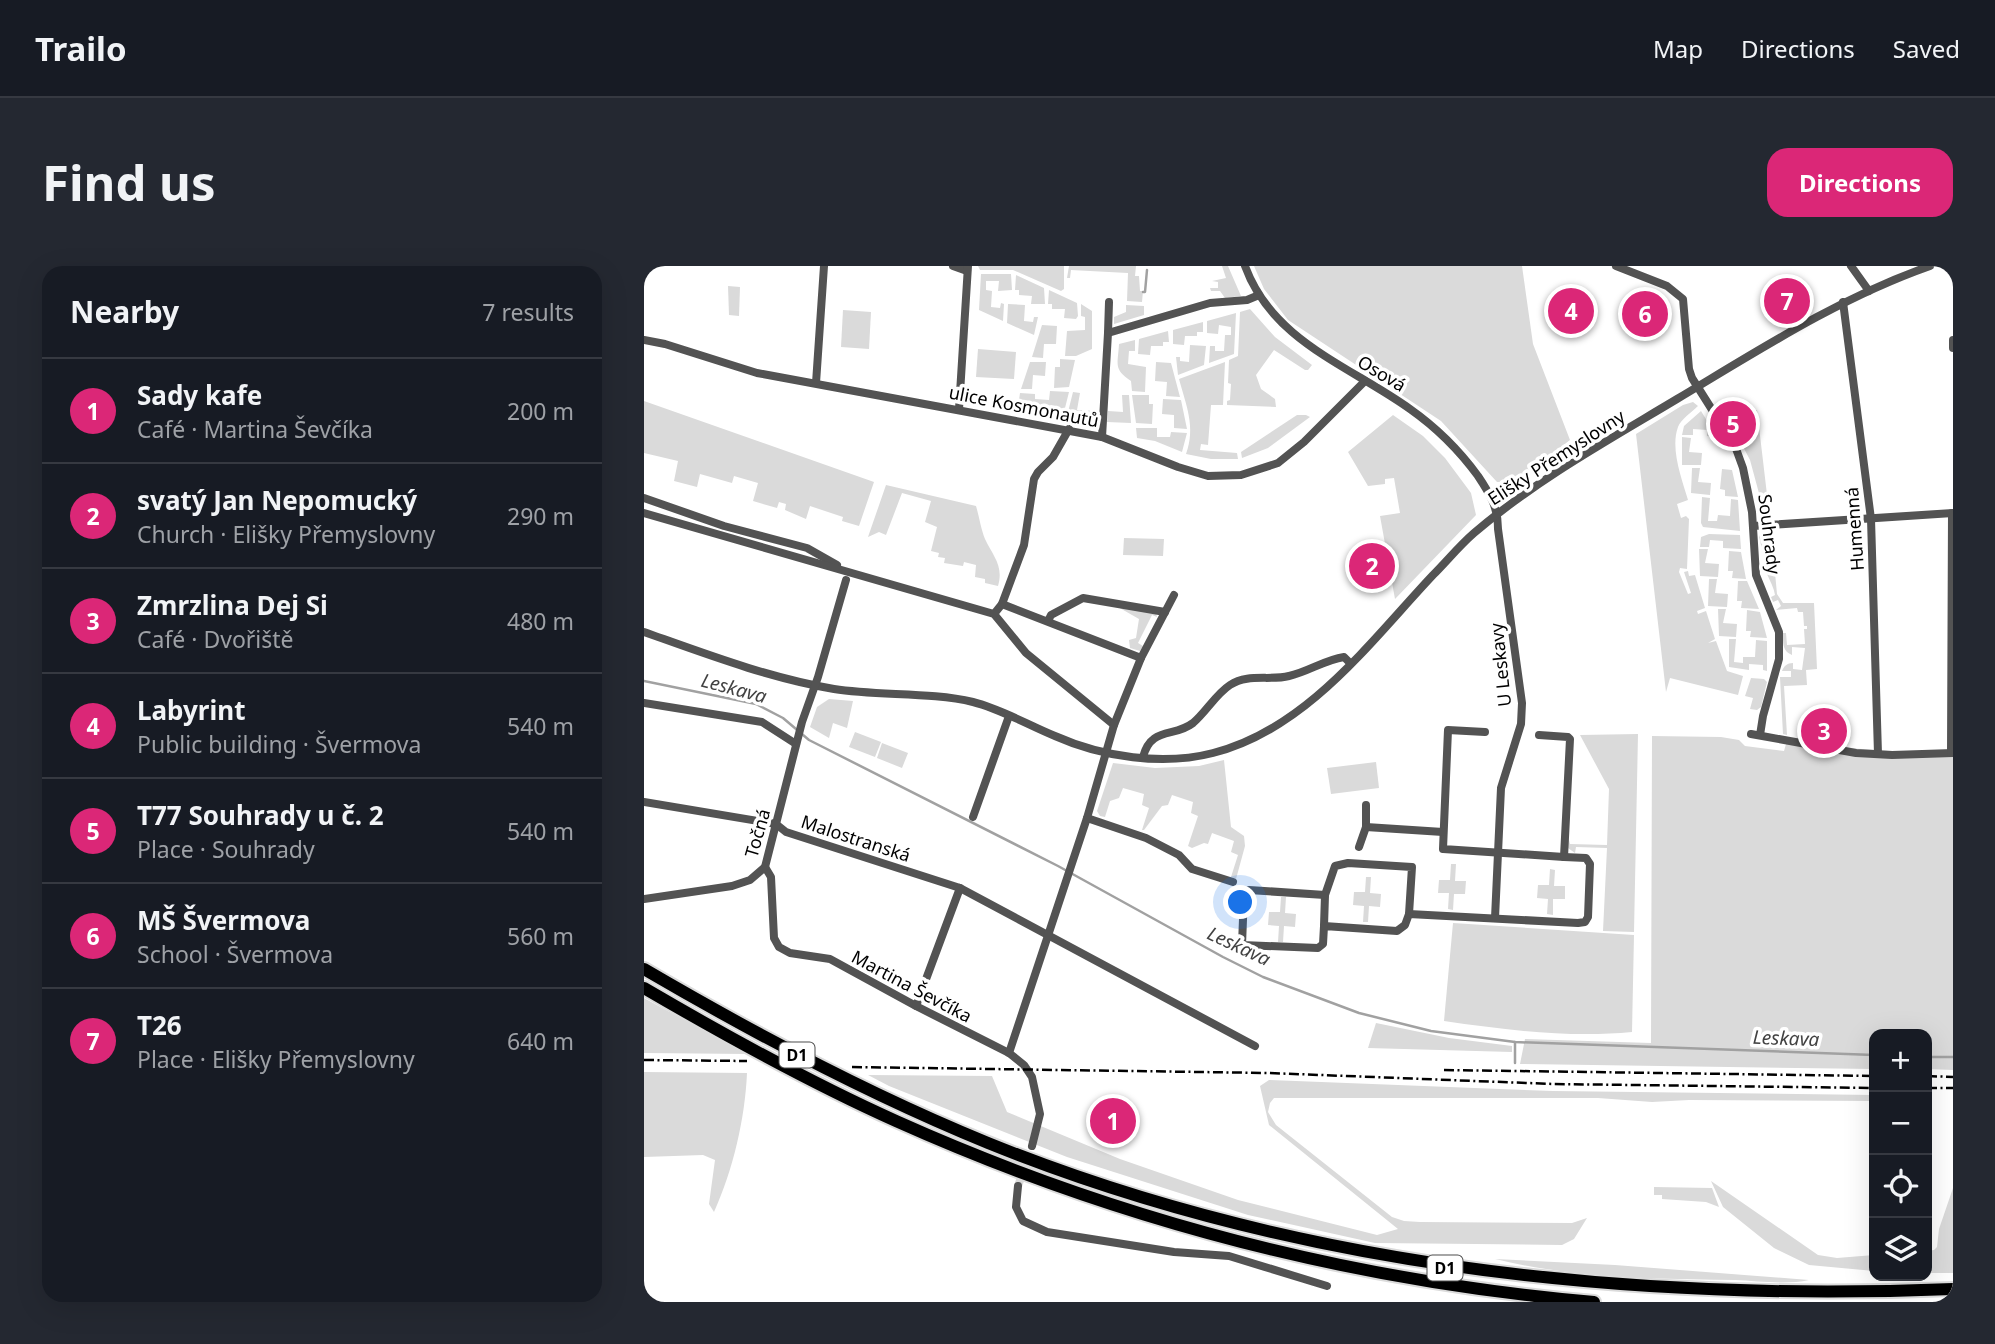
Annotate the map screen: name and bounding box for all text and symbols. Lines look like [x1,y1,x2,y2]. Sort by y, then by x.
text: Trailo [35,26,127,71]
text: Map [1653,32,1703,65]
text: Directions [1741,32,1855,65]
text: Saved [1893,32,1960,65]
button: Directions [1767,148,1953,217]
text: Find us [42,149,216,215]
pin: 7 [1764,275,1810,327]
pin: 4 [1548,285,1594,337]
pin: 6 [1622,288,1668,340]
text: Nearby [70,291,179,332]
text: 7 results [482,296,574,328]
street label: Osová [1353,349,1411,397]
text: Sady kafe [137,377,262,413]
street label: ulice Kosmonautů [947,380,1101,432]
text: 1 [86,395,100,427]
text: 200 m [507,395,574,427]
pin: 5 [1710,398,1756,450]
street label: Elišky Přemyslovny [1483,403,1630,510]
text: Café · Martina Ševčíka [137,413,373,445]
text: svatý Jan Nepomucký [137,482,417,518]
street label: Humenná [1839,486,1869,572]
street label: Souhrady [1753,493,1787,576]
text: 2 [86,500,100,532]
text: 290 m [507,500,574,532]
text: Church · Elišky Přemyslovny [137,518,435,550]
pin: 2 [1349,540,1395,592]
text: Zmrzlina Dej Si [137,587,328,623]
text: 3 [86,605,100,637]
text: 480 m [507,605,574,637]
street label: U Leskavy [1484,621,1516,708]
text: Café · Dvořiště [137,623,294,655]
water label: Leskava [698,667,770,709]
text: Labyrint [137,692,245,728]
pin: 3 [1801,705,1847,757]
text: 4 [86,710,100,742]
text: 540 m [507,710,574,742]
text: Public building · Švermova [137,728,421,760]
text: T77 Souhrady u č. 2 [137,797,384,833]
street label: Točná [739,806,775,860]
street label: Malostranská [798,809,914,867]
text: 5 [86,815,100,847]
text: 540 m [507,815,574,847]
text: Place · Souhrady [137,833,315,865]
your location [1223,885,1257,919]
text: MŠ Švermova [137,902,310,938]
text: 6 [86,920,100,952]
text: 560 m [507,920,574,952]
water label: Leskava [1203,920,1275,972]
text: School · Švermova [137,938,333,970]
street label: Martina Ševčíka [848,944,976,1028]
text: T26 [137,1007,182,1043]
water label: Leskava [1752,1024,1820,1052]
text: 7 [86,1025,100,1057]
text: 640 m [507,1025,574,1057]
map controls [1869,1029,1932,1281]
button: + [1869,1029,1932,1092]
road number: D1 [780,1042,814,1068]
text: Place · Elišky Přemyslovny [137,1043,415,1075]
button: − [1869,1092,1932,1155]
pin: 1 [1090,1095,1136,1147]
button: locate [1869,1155,1932,1218]
button: layers [1869,1218,1932,1281]
road number: D1 [1428,1256,1462,1280]

